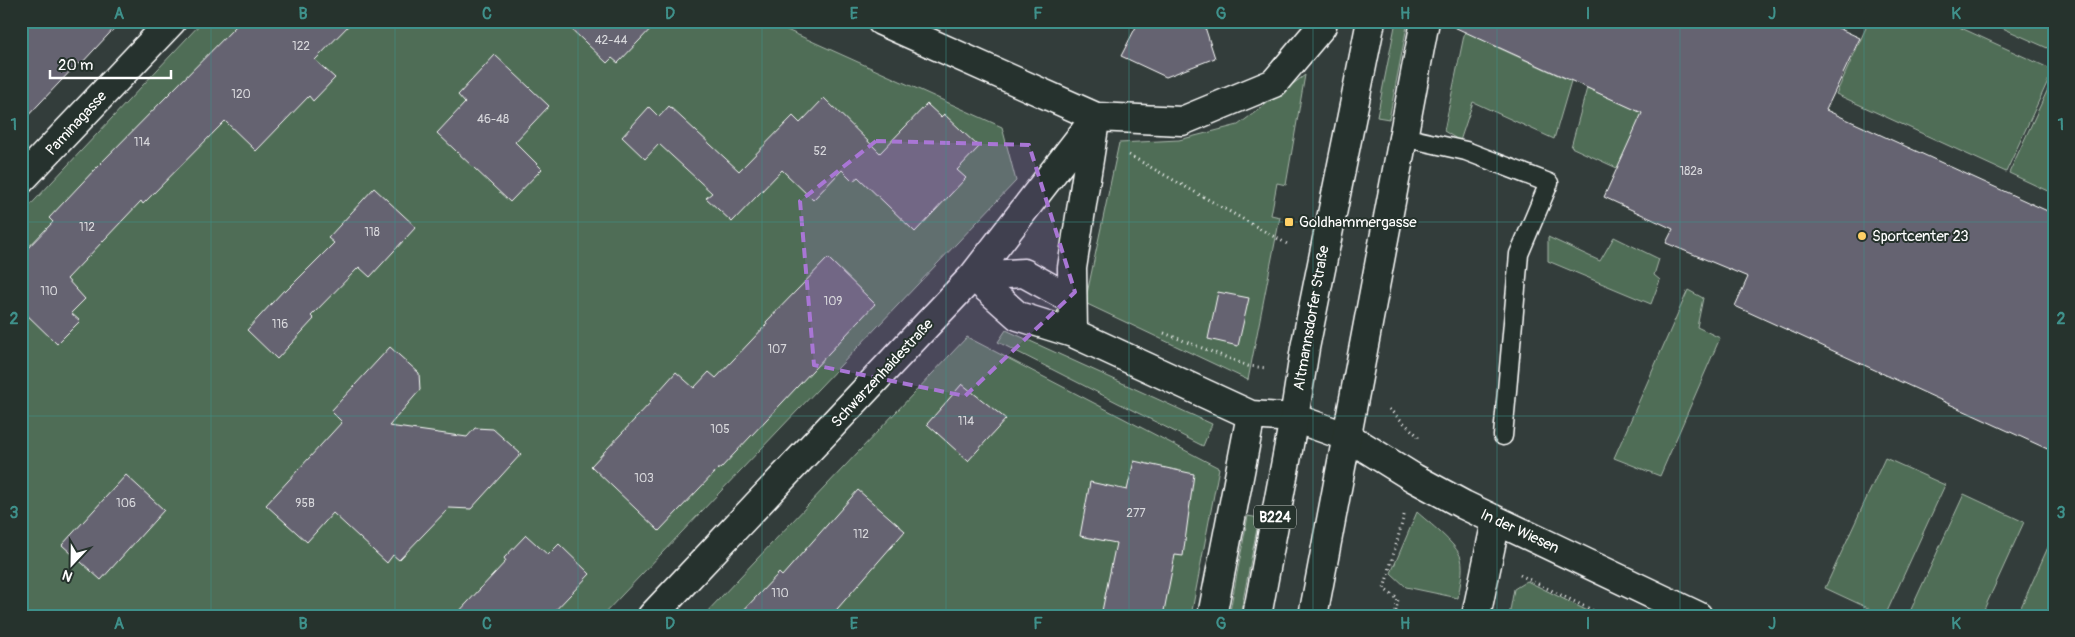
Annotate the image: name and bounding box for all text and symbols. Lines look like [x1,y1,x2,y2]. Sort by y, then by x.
text: A [114,4,125,24]
text: B [298,4,308,24]
text: C [482,4,492,24]
text: D [665,4,675,24]
text: E [850,4,859,24]
text: F [1033,4,1043,24]
text: G [1216,4,1227,24]
text: H [1400,4,1410,24]
text: I [1586,4,1590,24]
text: J [1768,4,1776,24]
text: K [1951,4,1961,24]
house number: 42-44 [595,33,627,48]
house number: 122 [292,39,310,54]
scale bar [50,48,171,80]
text: 20 m [58,56,93,75]
street label: Paminagasse [42,87,111,160]
house number: 120 [231,87,251,102]
house number: 46-48 [477,112,509,127]
text: 1 [11,115,17,135]
text: 1 [2058,115,2064,135]
house number: 114 [134,135,150,150]
house number: 52 [813,144,827,159]
house number: 182a [1679,164,1703,179]
place label: Goldhammergasse [1299,213,1417,232]
marker: Goldhammergasse [1283,216,1295,228]
house number: 112 [79,220,95,235]
house number: 118 [364,225,380,240]
place label: Sportcenter 23 [1872,227,1969,246]
marker: Sportcenter 23 [1856,230,1868,242]
street label: Altmannsdorfer Straße [1289,244,1334,392]
house number: 110 [40,284,58,299]
house number: 109 [823,294,843,309]
text: 2 [10,309,19,329]
text: 2 [2057,309,2066,329]
street label: Schwarzenhaidestraße [827,315,938,432]
house number: 116 [272,317,288,332]
house number: 107 [767,342,787,357]
house number: 114 [958,414,974,429]
house number: 105 [710,422,730,437]
house number: 103 [634,471,654,486]
house number: 106 [116,496,136,511]
house number: 95B [295,496,315,511]
text: 3 [10,503,19,523]
text: 3 [2057,503,2066,523]
street label: In der Wiesen [1477,505,1562,558]
house number: 277 [1126,506,1146,521]
road number: B224 [1254,506,1296,528]
house number: 112 [853,527,869,542]
north arrow [48,540,98,590]
text: N [60,566,75,585]
house number: 110 [771,586,789,601]
text: A [114,614,125,634]
text: B [298,614,308,634]
text: C [482,614,492,634]
text: D [665,614,675,634]
text: E [850,614,859,634]
text: F [1033,614,1043,634]
text: G [1216,614,1227,634]
text: H [1400,614,1410,634]
text: I [1586,614,1590,634]
text: J [1768,614,1776,634]
text: K [1951,614,1961,634]

